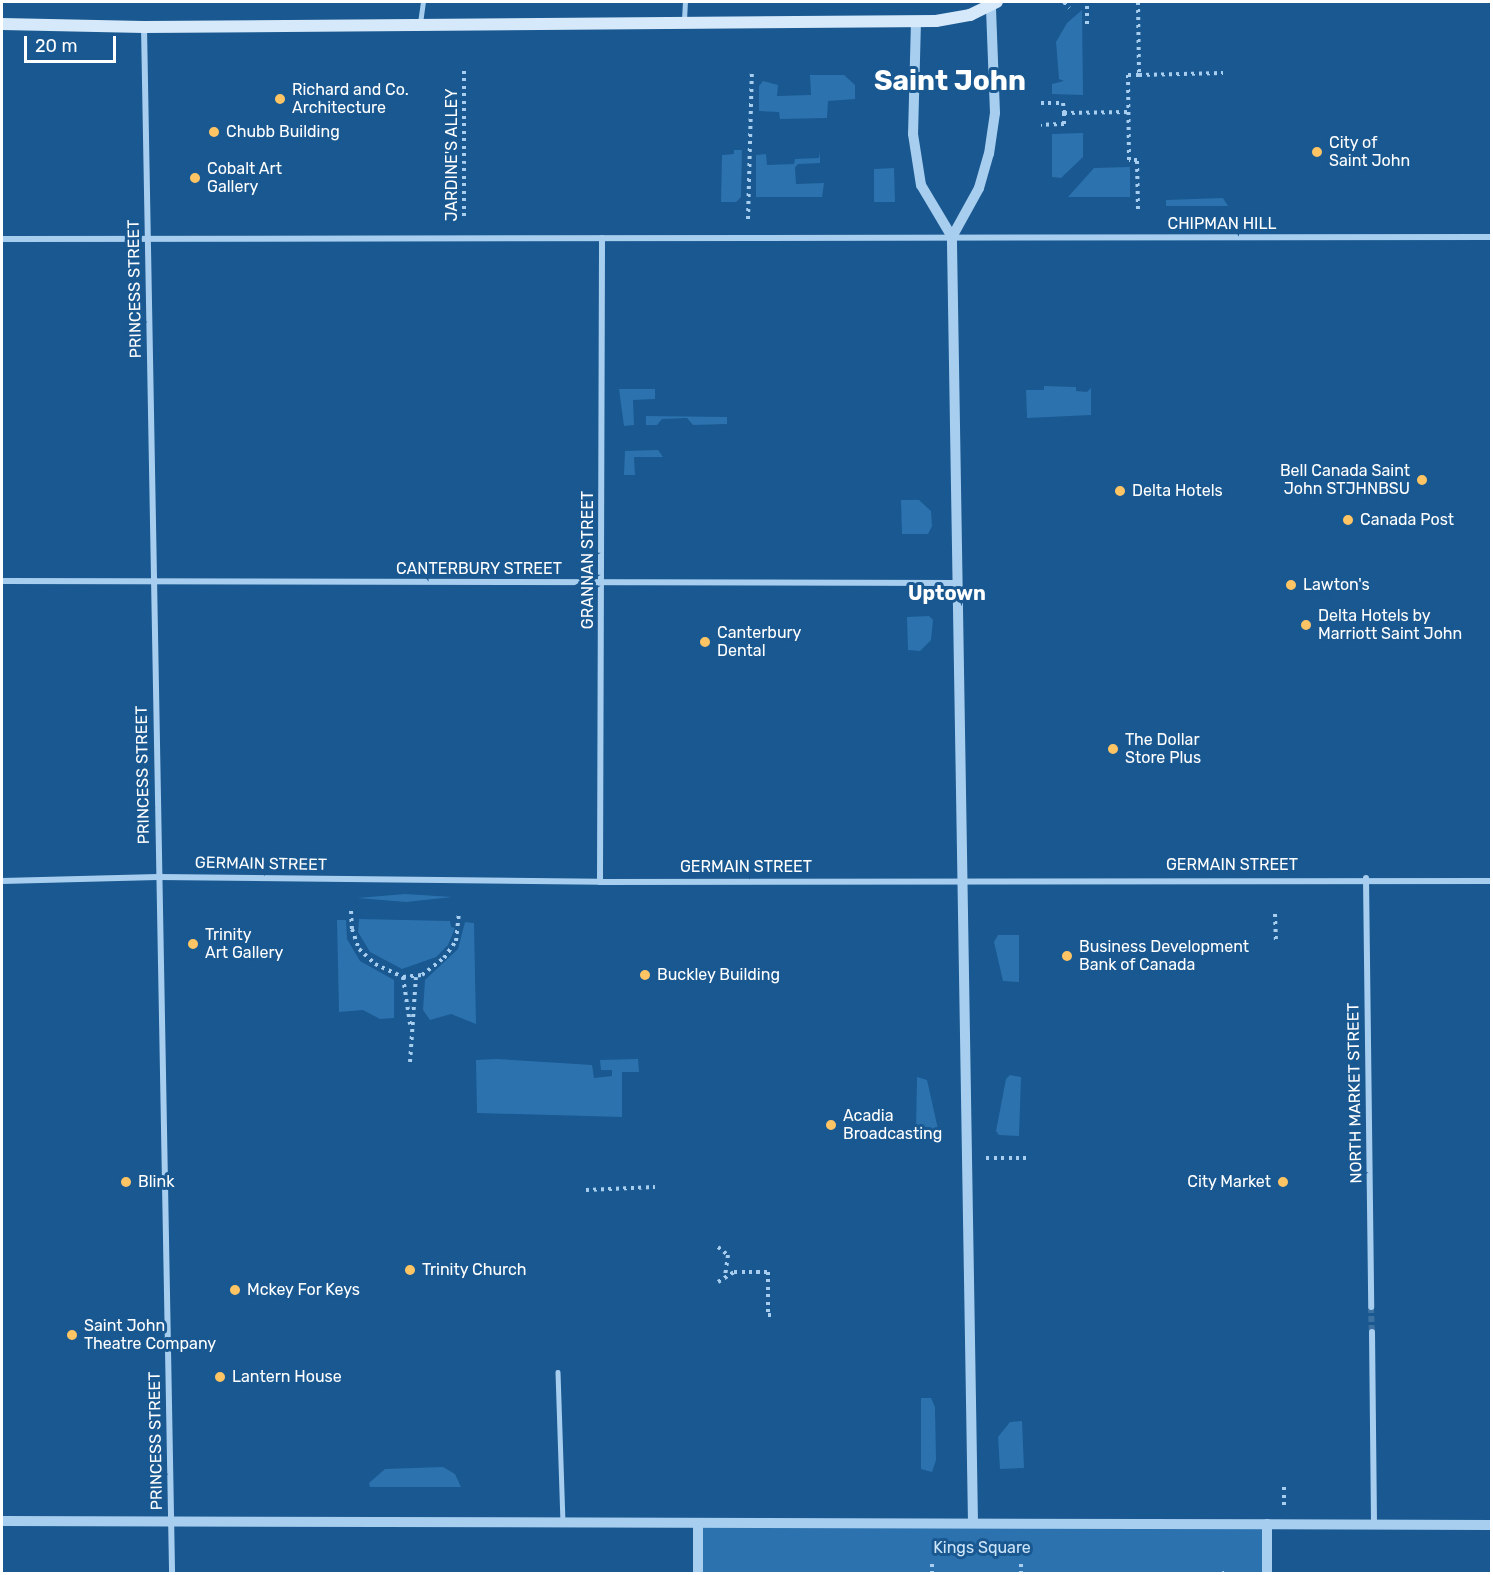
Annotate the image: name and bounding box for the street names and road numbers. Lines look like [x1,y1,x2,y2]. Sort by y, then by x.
street label: JARDINE'S ALLEY [442,88,462,222]
street label: CHIPMAN HILL [1168,214,1276,234]
street label: PRINCESS STREET [124,220,146,358]
street label: GRANNAN STREET [578,491,598,629]
street label: CANTERBURY STREET [396,559,562,579]
street label: PRINCESS STREET [132,706,154,844]
street label: GERMAIN STREET [195,853,327,875]
street label: GERMAIN STREET [1166,855,1298,875]
street label: GERMAIN STREET [680,857,812,877]
street label: NORTH MARKET STREET [1344,1002,1366,1184]
street label: PRINCESS STREET [145,1372,167,1510]

